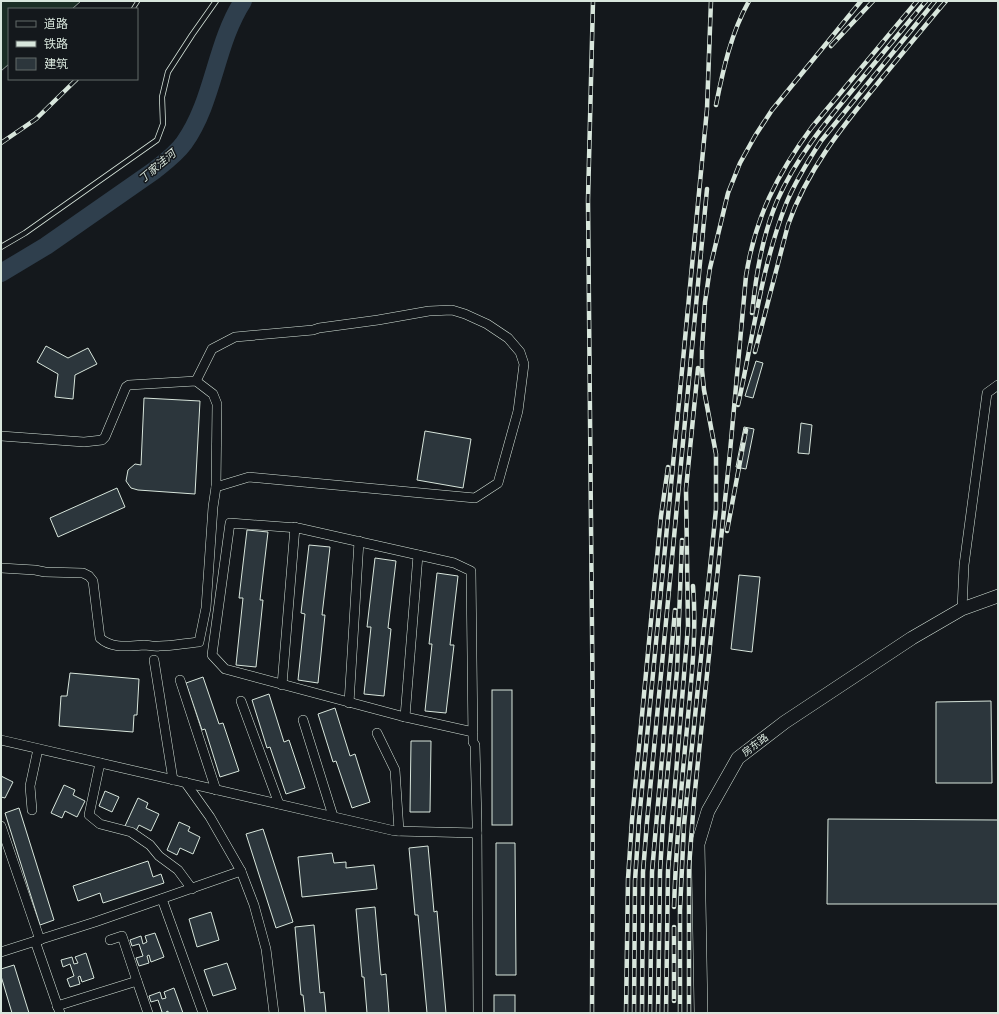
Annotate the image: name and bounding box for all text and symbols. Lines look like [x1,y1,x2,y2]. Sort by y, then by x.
legend [8,8,138,80]
text: 道路 [44,17,68,31]
text: 铁路 [44,37,68,51]
text: 建筑 [44,57,68,71]
water label: 丁家洼河 [136,146,179,185]
street label: 房东路 [740,732,770,758]

